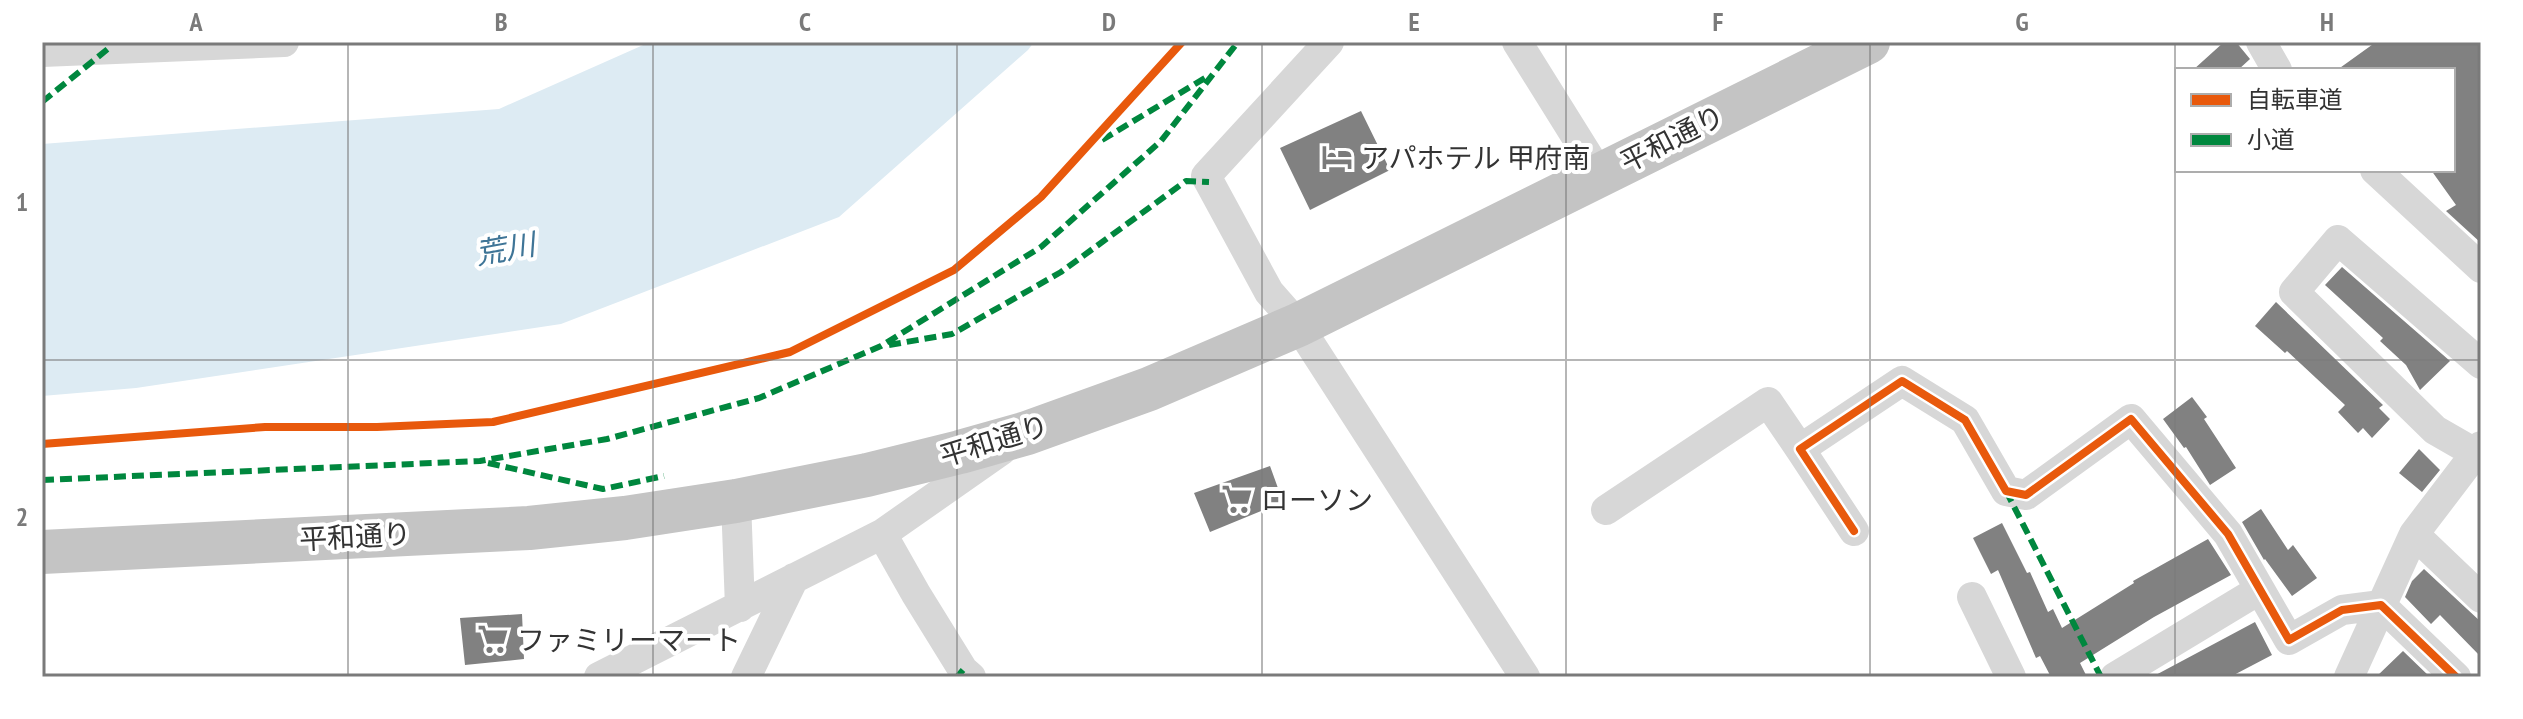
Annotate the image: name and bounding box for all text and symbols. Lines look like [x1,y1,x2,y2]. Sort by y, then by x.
text: A [188,5,203,38]
text: B [495,5,508,38]
text: C [799,5,811,38]
text: D [1102,5,1116,38]
text: E [1408,5,1420,38]
text: F [1713,5,1724,38]
text: G [2015,5,2029,38]
text: H [2320,5,2334,38]
legend [2175,68,2455,172]
text: 自転車道 [2247,84,2343,115]
street label: 平和通り [1614,96,1730,180]
text: 小道 [2247,124,2295,155]
place label: アパホテル 甲府南 [1361,139,1590,176]
hotel icon: アパホテル 甲府南 [1320,140,1354,174]
text: 1 [16,185,28,218]
water label: 荒川 [472,223,541,272]
street label: 平和通り [935,406,1053,474]
place label: ローソン [1261,481,1373,518]
supermarket icon: ローソン [1220,482,1254,516]
text: 2 [16,500,28,533]
street label: 平和通り [298,515,412,557]
place label: ファミリーマート [517,621,741,658]
supermarket icon: ファミリーマート [476,622,510,656]

